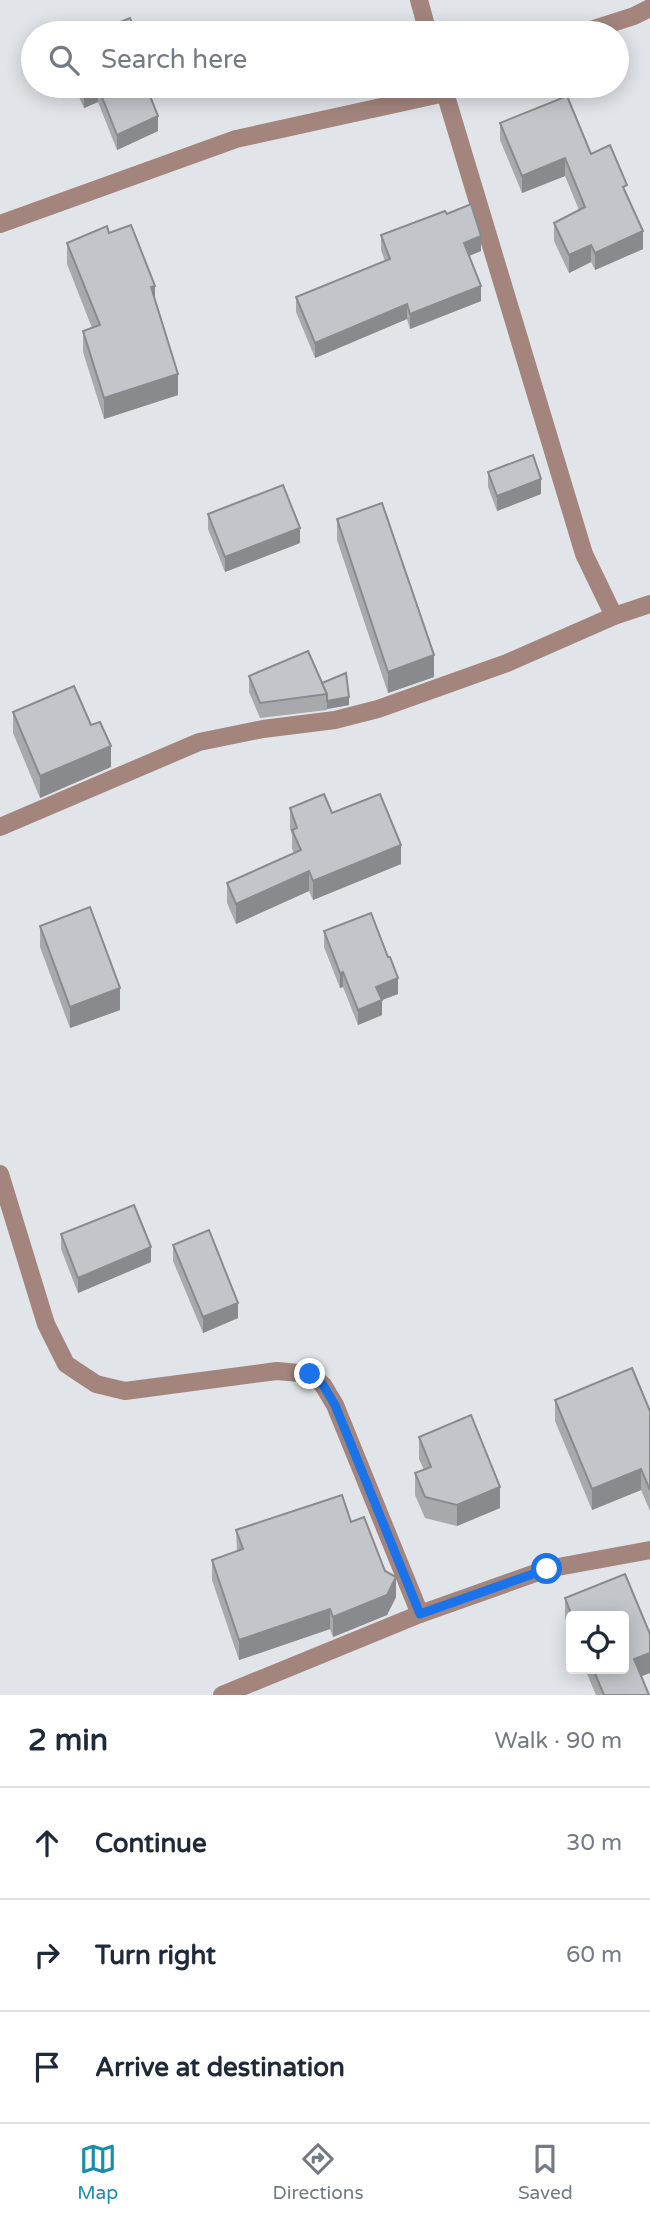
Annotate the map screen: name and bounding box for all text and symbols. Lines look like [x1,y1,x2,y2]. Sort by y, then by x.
search box [21,21,629,98]
icon: search [45,41,83,79]
text: Search here [101,44,247,75]
route end [294,1358,325,1389]
route start [531,1553,562,1584]
map controls [566,1611,629,1674]
button: locate [566,1611,629,1674]
text: 2 min [28,1722,108,1759]
text: Walk · 90 m [495,1727,622,1755]
icon: ahead [28,1824,66,1862]
text: Continue [95,1828,207,1859]
text: 30 m [566,1829,622,1857]
icon: right [28,1936,66,1974]
text: Turn right [95,1940,216,1971]
text: 60 m [566,1941,622,1969]
icon: arrive [28,2048,66,2086]
text: Arrive at destination [95,2052,345,2083]
tab: Map [77,2140,118,2204]
tab: Directions [273,2140,364,2204]
tab: Saved [518,2140,573,2204]

